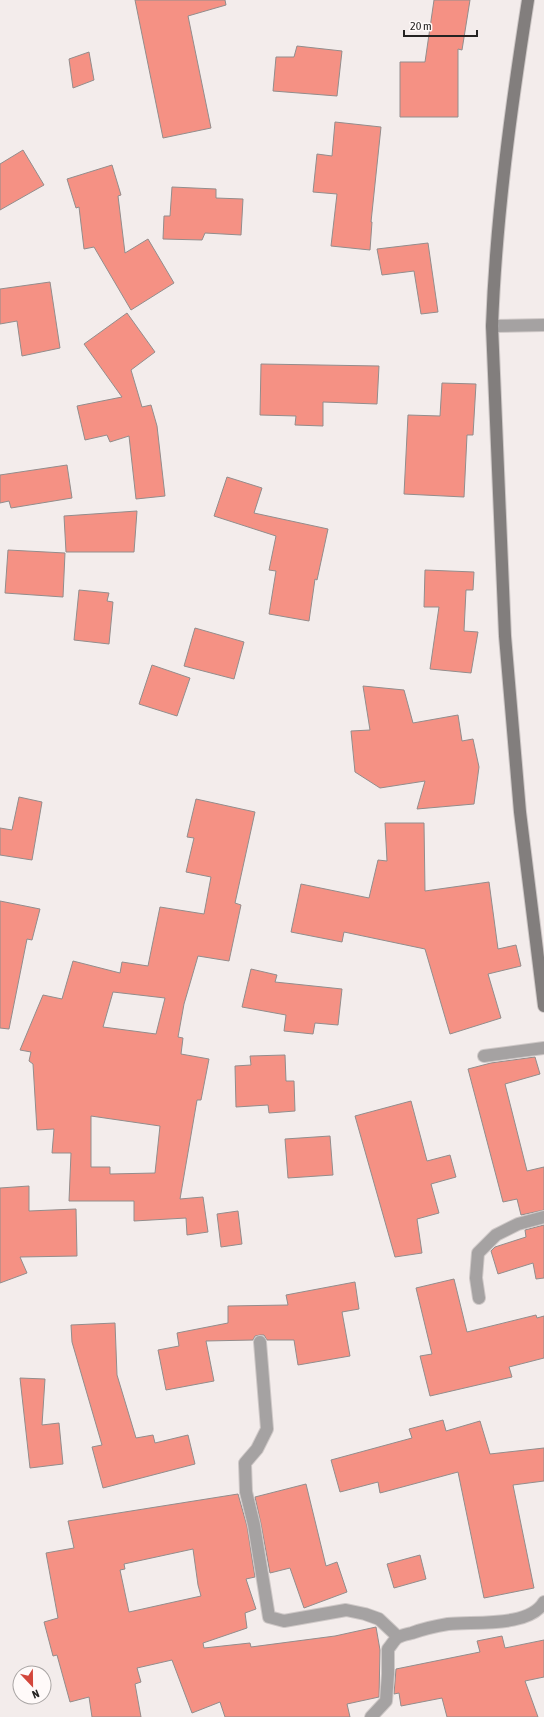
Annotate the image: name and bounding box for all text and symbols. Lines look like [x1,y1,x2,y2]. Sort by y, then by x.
scale bar [404,12,477,38]
text: 20 m [410,19,432,33]
north arrow [12,1665,52,1705]
text: N [30,1687,41,1701]

